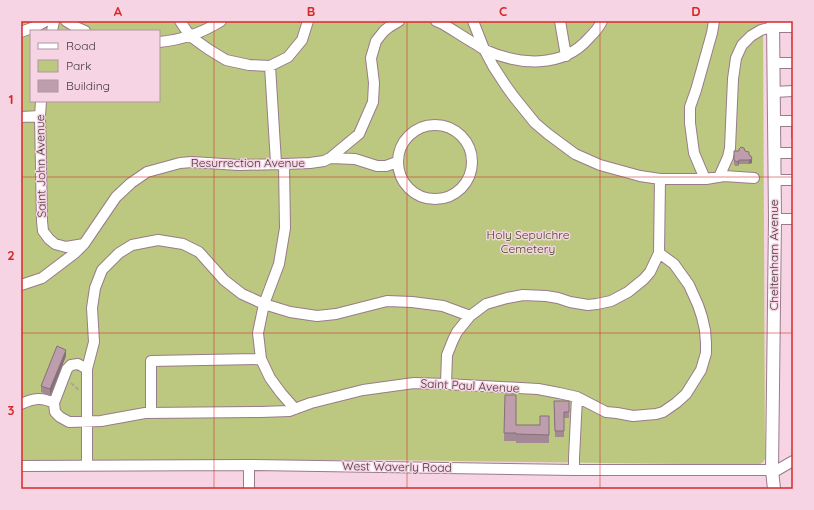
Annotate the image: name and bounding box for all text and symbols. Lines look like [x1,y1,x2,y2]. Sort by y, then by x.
text: A [114,3,123,19]
text: B [307,3,315,19]
text: C [499,3,507,19]
text: D [691,3,701,19]
legend [30,30,160,102]
text: Road [66,38,96,53]
text: Park [66,58,91,73]
text: Building [66,78,110,93]
text: 1 [8,91,14,107]
street label: Saint John Avenue [32,114,49,218]
street label: Resurrection Avenue [191,155,305,170]
street label: Cheltenham Avenue [766,199,781,311]
park label: Holy Sepulchre Cemetery [487,227,570,256]
text: 2 [7,247,15,263]
street label: Saint Paul Avenue [420,375,520,396]
text: 3 [8,402,15,418]
street label: West Waverly Road [342,458,452,475]

